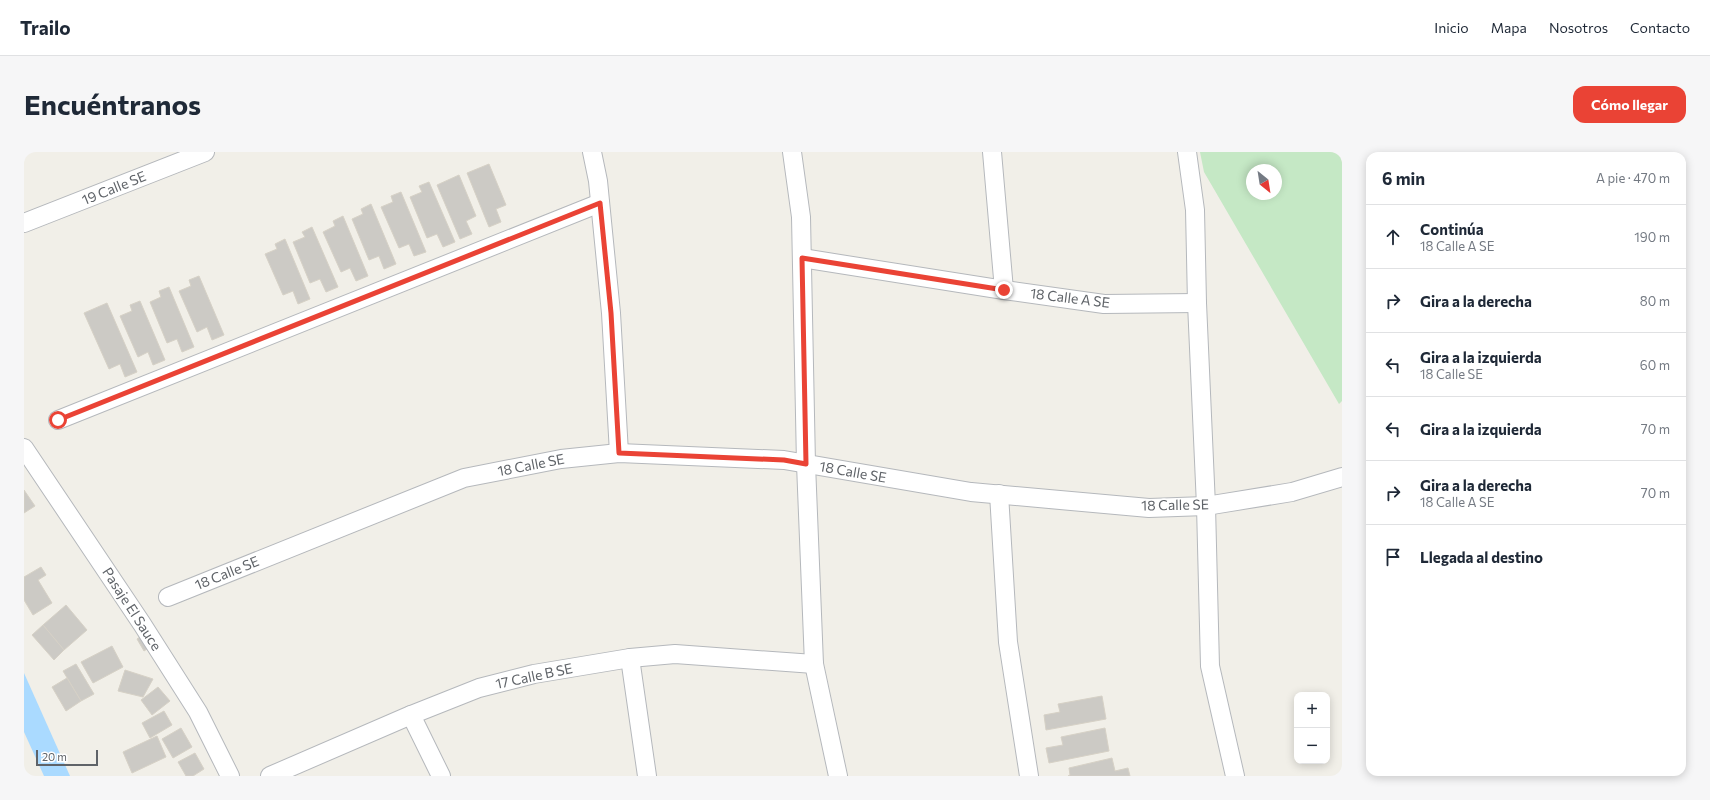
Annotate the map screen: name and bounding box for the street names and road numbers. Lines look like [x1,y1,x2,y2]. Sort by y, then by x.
street label: 19 Calle SE [79,167,148,208]
street label: 18 Calle A SE [1029,284,1111,311]
street label: 18 Calle SE [496,450,566,479]
street label: 18 Calle SE [818,457,888,486]
street label: 18 Calle SE [1141,495,1209,514]
street label: 18 Calle SE [192,552,261,593]
street label: Pasaje El Sauce [99,564,166,653]
street label: 17 Calle B SE [494,659,574,692]

